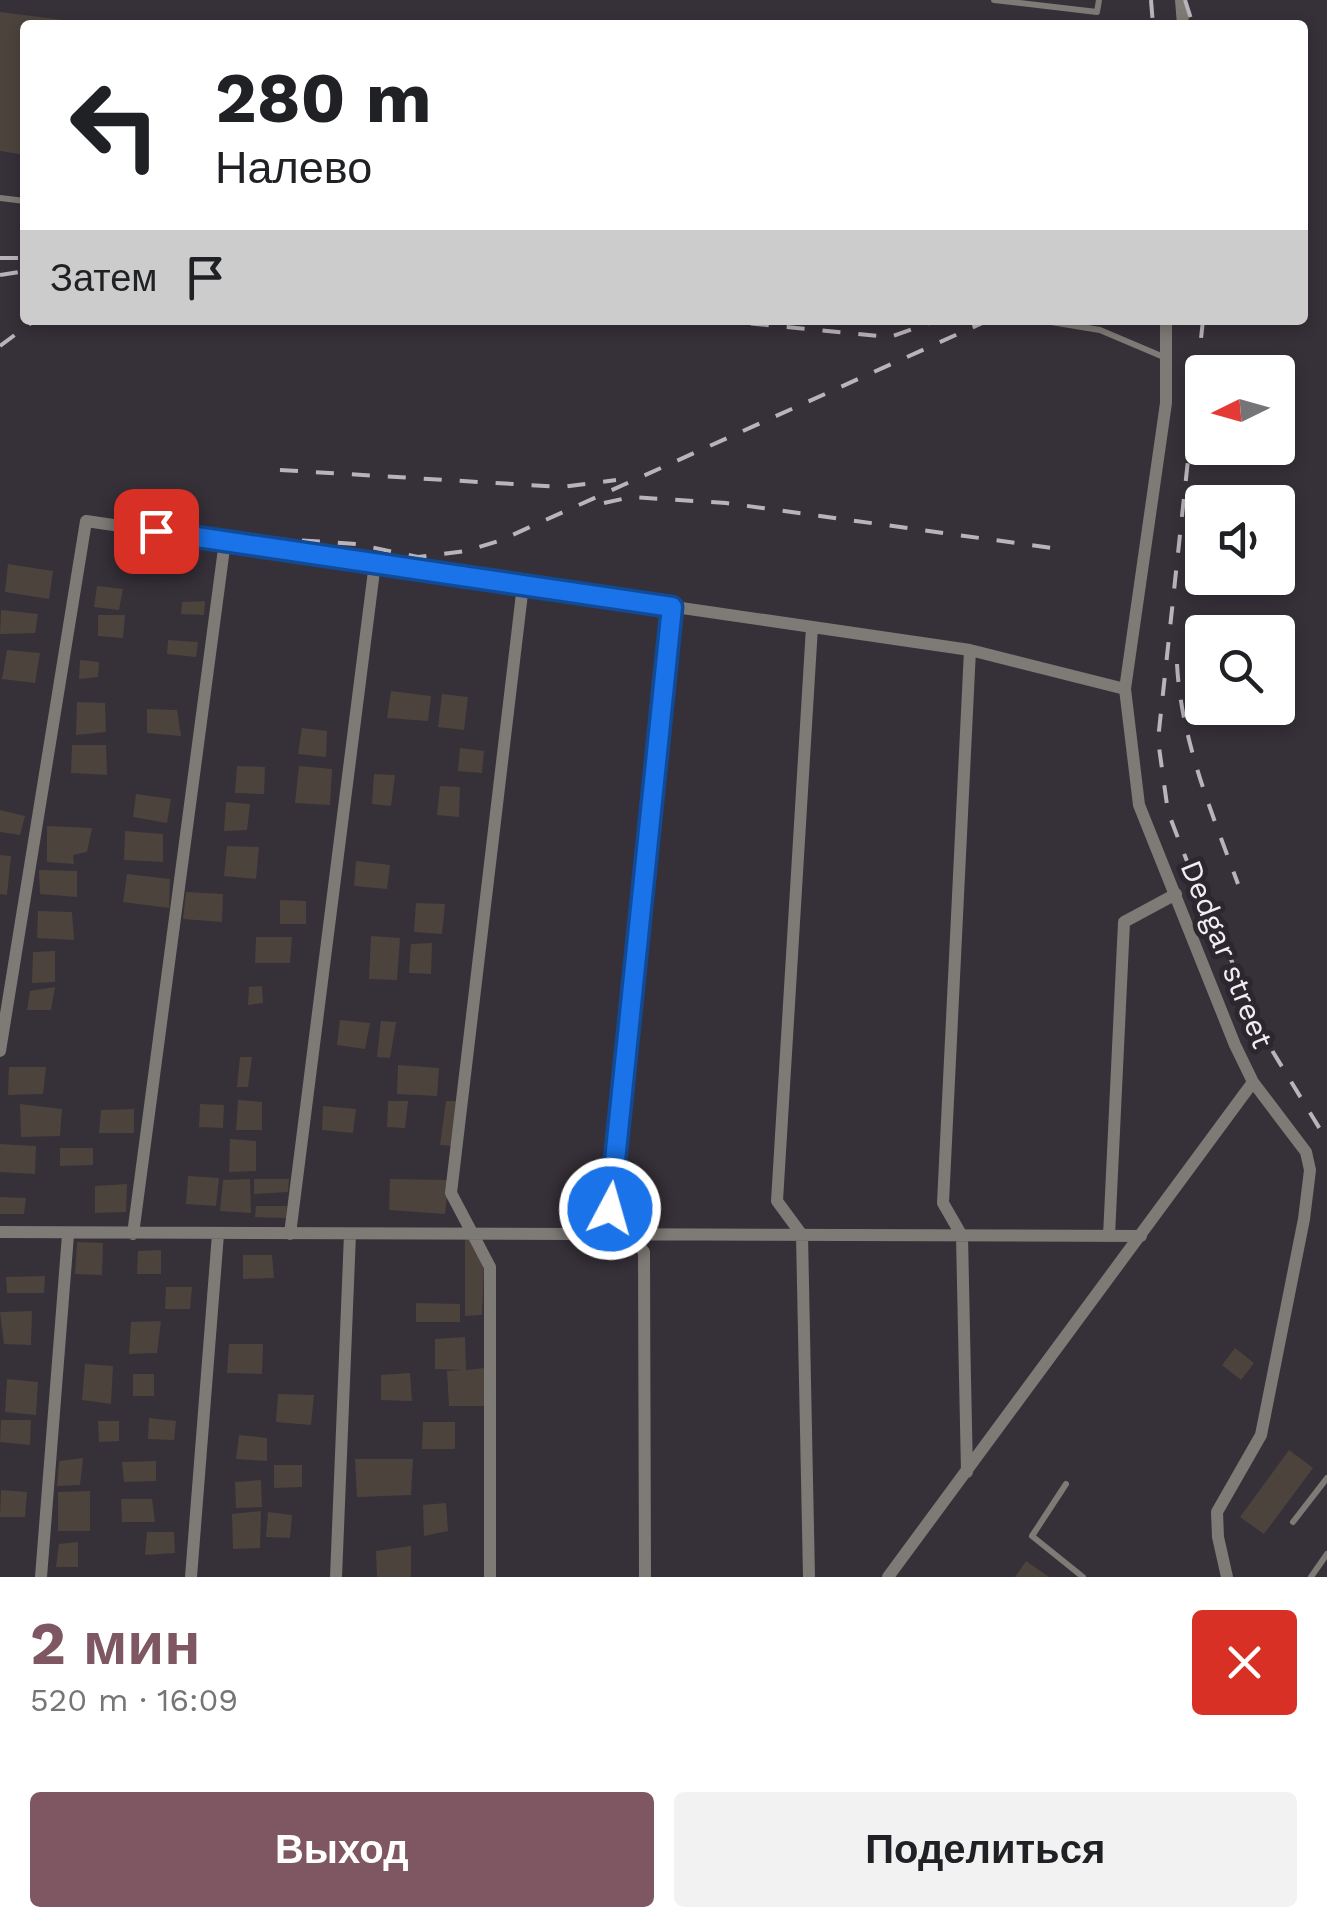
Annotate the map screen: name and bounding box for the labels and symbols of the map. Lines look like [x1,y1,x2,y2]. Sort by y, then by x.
north arrow [1185,355,1295,465]
pin [114,489,199,574]
street label: Dedgar street [1173,855,1281,1053]
position arrow [558,1157,662,1261]

